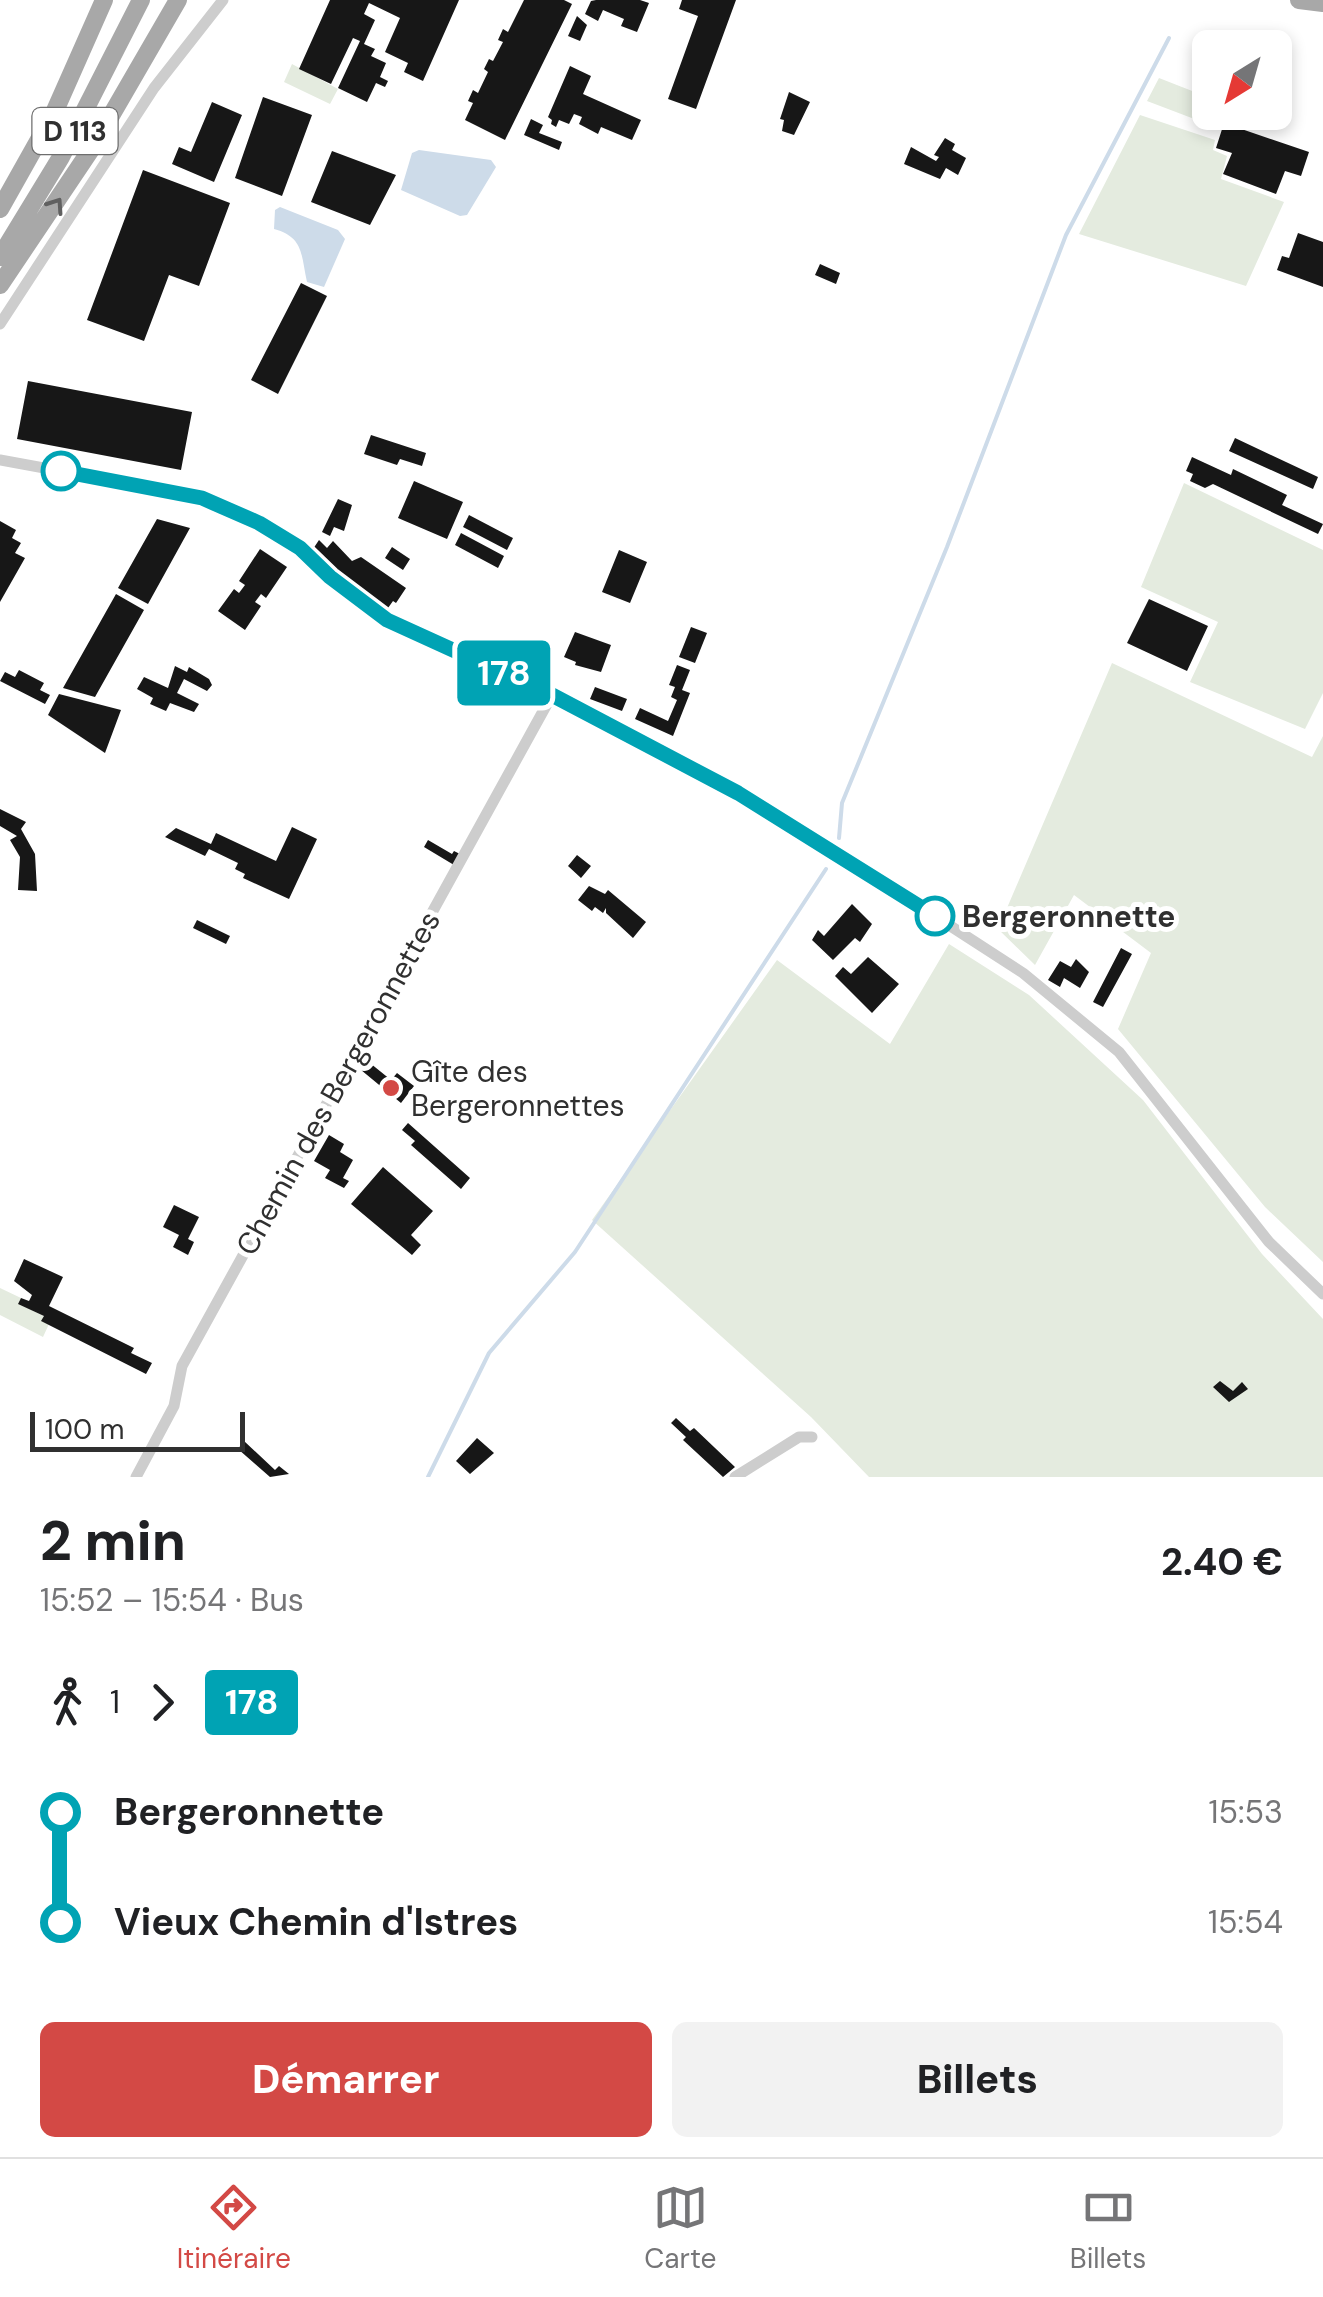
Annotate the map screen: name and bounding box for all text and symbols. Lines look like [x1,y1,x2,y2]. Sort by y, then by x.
north arrow [1192,30,1292,130]
map controls [1192,30,1292,130]
road number: D 113 [32,108,118,154]
one-way arrow [43,197,62,215]
unlabelled marker [42,452,80,490]
line badge: 178 [446,640,562,706]
text: 178 [477,650,531,696]
marker: Bergeronnette [916,897,954,935]
place label: Bergeronnette [962,897,1175,936]
street label: Chemin des Bergeronnettes [227,904,449,1262]
place label: Gîte des Bergeronnettes [411,1052,625,1125]
marker: Gîte des Bergeronnettes [380,1077,402,1099]
scale bar [30,1407,245,1452]
text: 100 m [45,1411,124,1448]
text: 2 min [40,1505,186,1577]
text: 2.40 € [1161,1537,1283,1587]
text: 15:52 – 15:54 · Bus [40,1579,304,1621]
icon: walk [40,1675,95,1730]
icon: forward [135,1675,190,1730]
text: 178 [225,1679,278,1725]
text: 1 [110,1681,120,1723]
text: Bergeronnette [114,1787,384,1837]
text: 15:53 [1209,1791,1283,1833]
text: Vieux Chemin d'Istres [114,1897,518,1947]
text: 15:54 [1208,1901,1283,1943]
button: Démarrer [40,2022,652,2137]
button: Billets [672,2022,1283,2137]
tab: Itinéraire [177,2180,291,2277]
tab: Carte [644,2180,716,2277]
tab: Billets [1070,2180,1146,2277]

